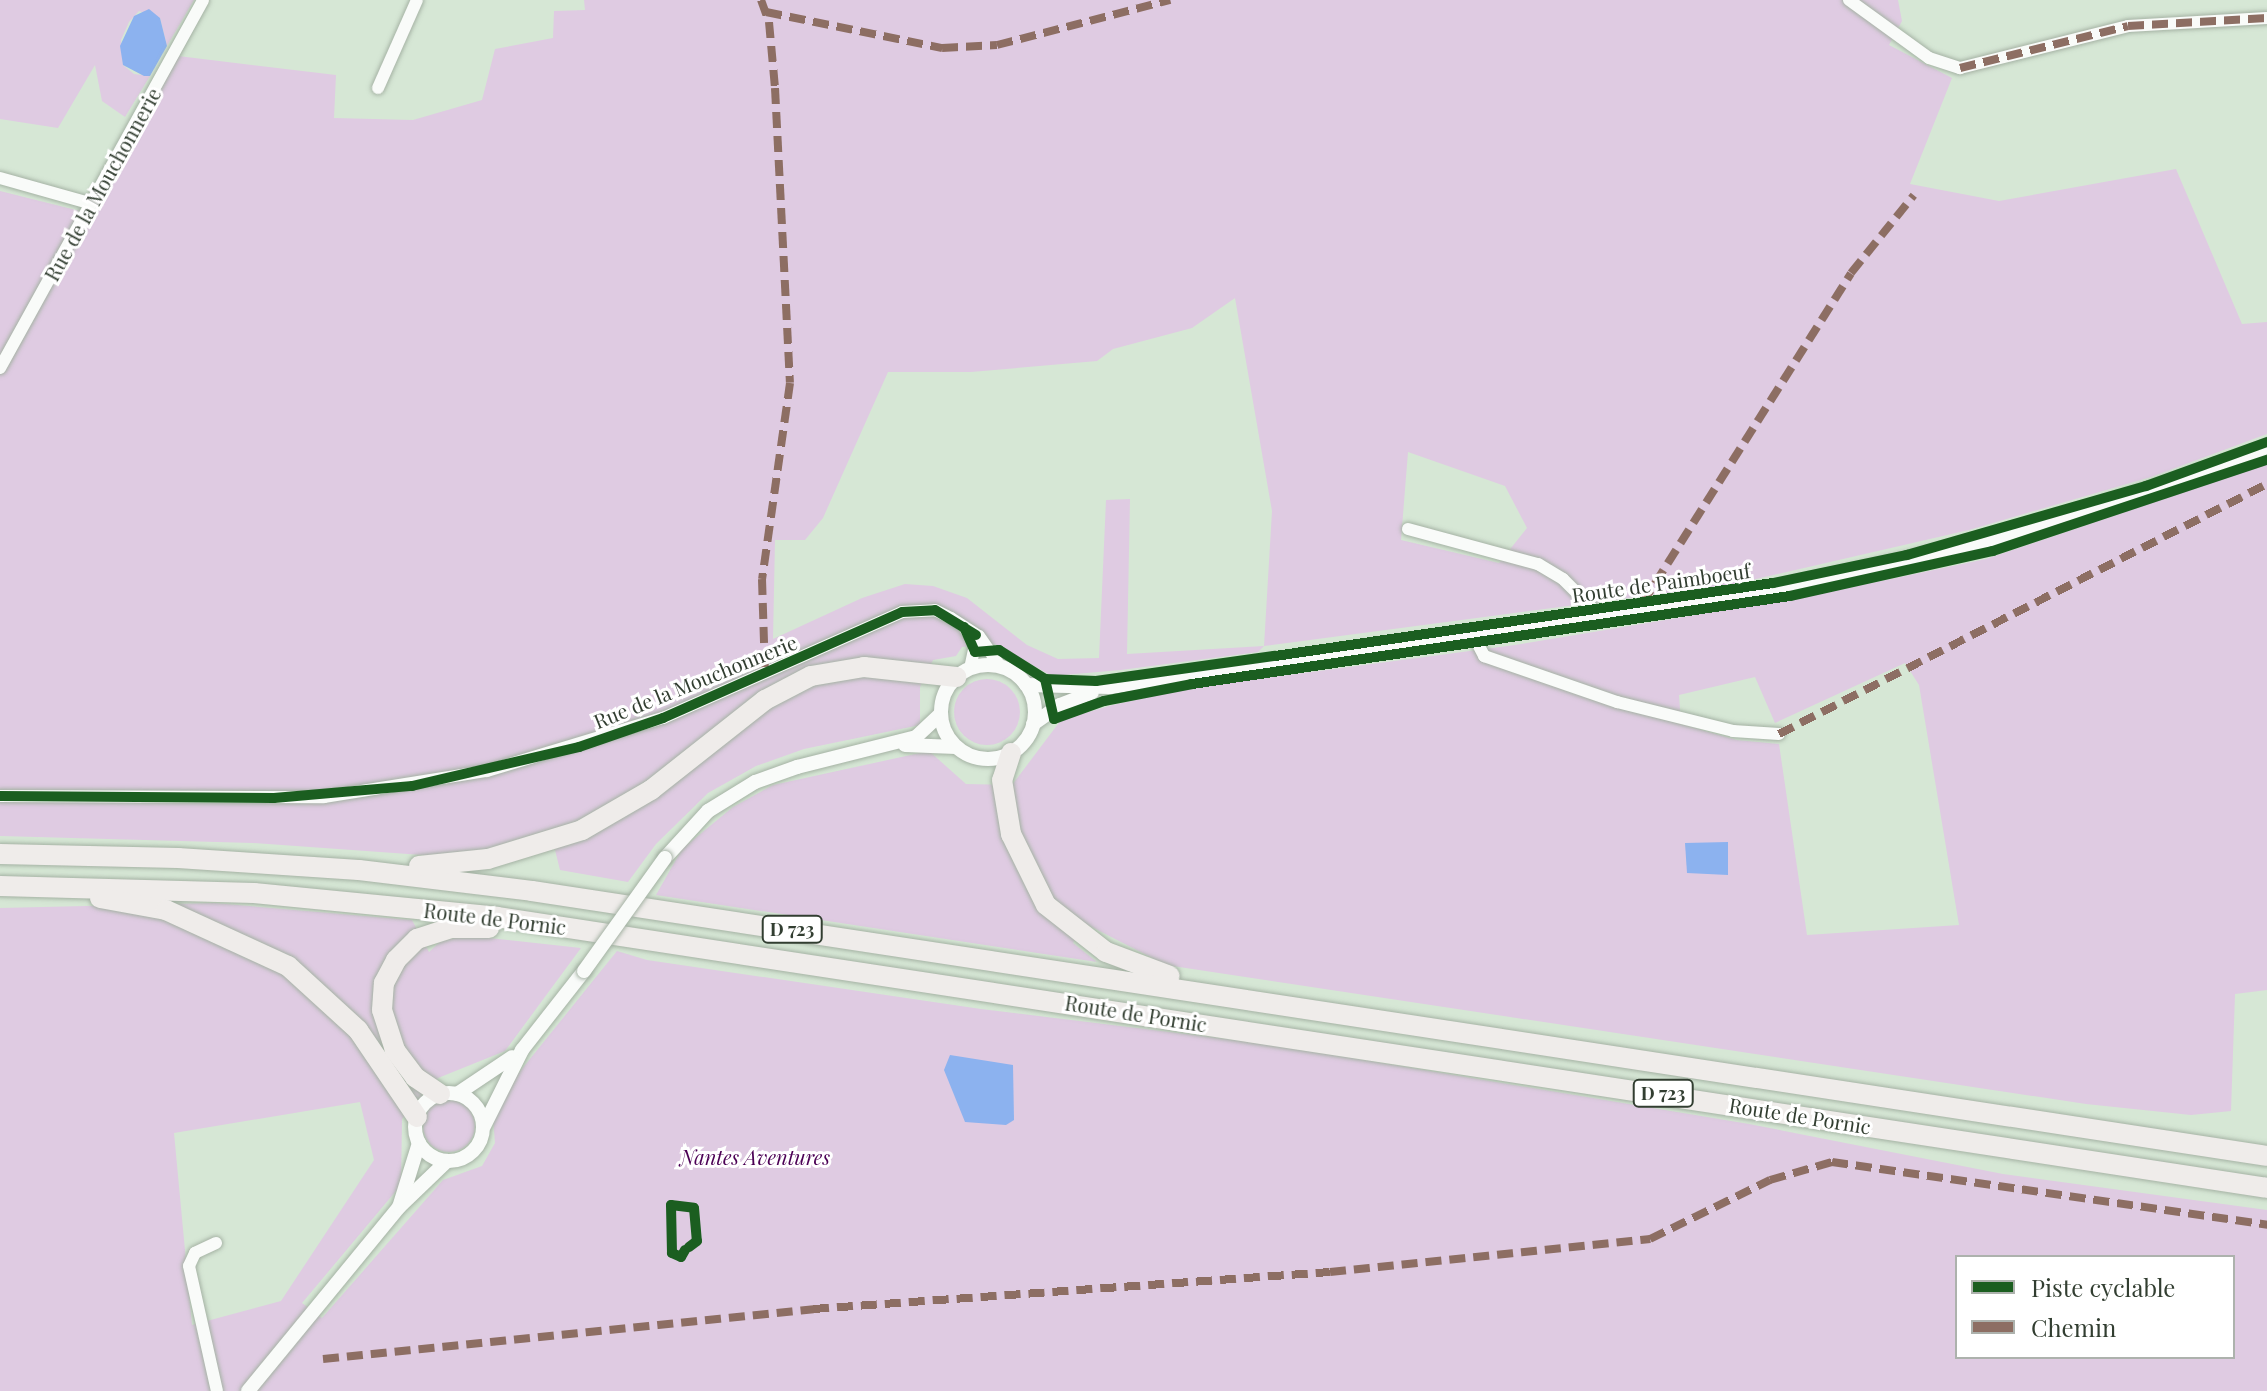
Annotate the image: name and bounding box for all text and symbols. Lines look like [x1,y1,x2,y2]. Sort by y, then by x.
street label: Rue de la Mouchonnerie [39,83,165,285]
street label: Route de Paimboeuf [1570,558,1752,606]
street label: Rue de la Mouchonnerie [589,629,801,733]
street label: Route de Pornic [422,897,568,939]
road number: D 723 [760,915,824,943]
street label: Route de Pornic [1063,990,1209,1036]
road number: D 723 [1631,1079,1695,1107]
street label: Route de Pornic [1727,1092,1873,1138]
park label: Nantes Aventures [680,1144,830,1168]
legend [1955,1255,2235,1359]
text: Piste cyclable [2031,1271,2175,1303]
text: Chemin [2031,1311,2116,1343]

